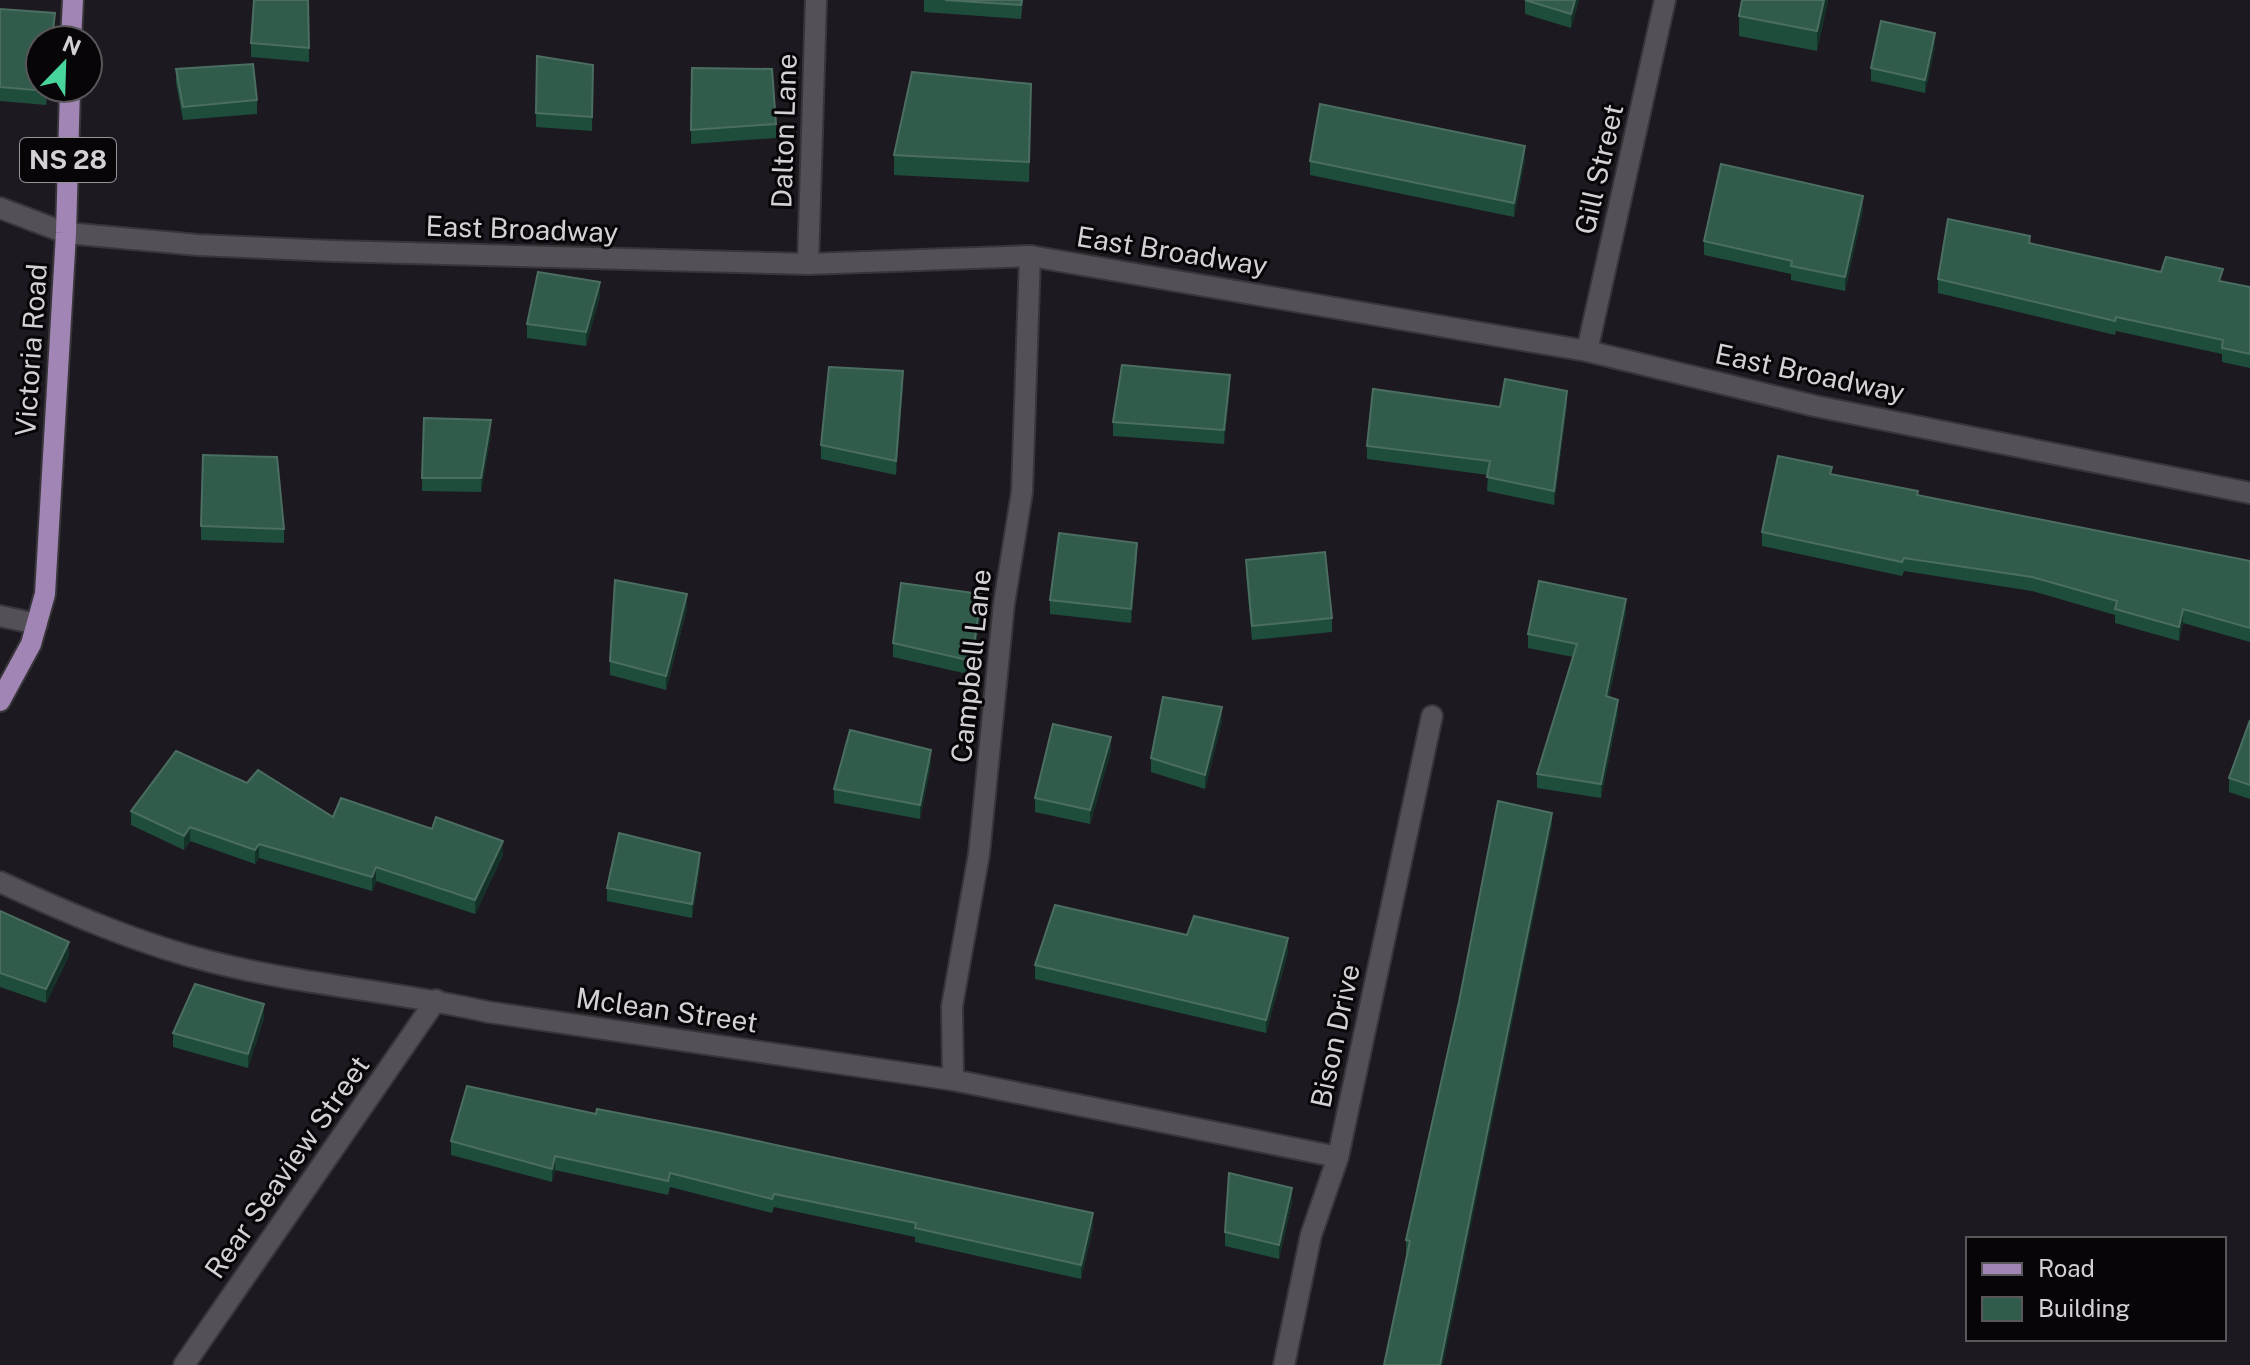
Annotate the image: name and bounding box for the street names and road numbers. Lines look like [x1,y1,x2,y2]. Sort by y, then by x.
street label: Dalton Lane [764,53,803,209]
street label: Gill Street [1568,100,1630,237]
road number: NS 28 [20,138,116,182]
street label: East Broadway [425,209,619,248]
street label: East Broadway [1074,219,1270,282]
street label: Victoria Road [8,262,53,437]
street label: East Broadway [1712,336,1908,409]
street label: Campbell Lane [944,567,997,764]
street label: Bison Drive [1303,961,1366,1111]
street label: Mclean Street [574,980,760,1039]
street label: Rear Seaview Street [197,1049,376,1284]

